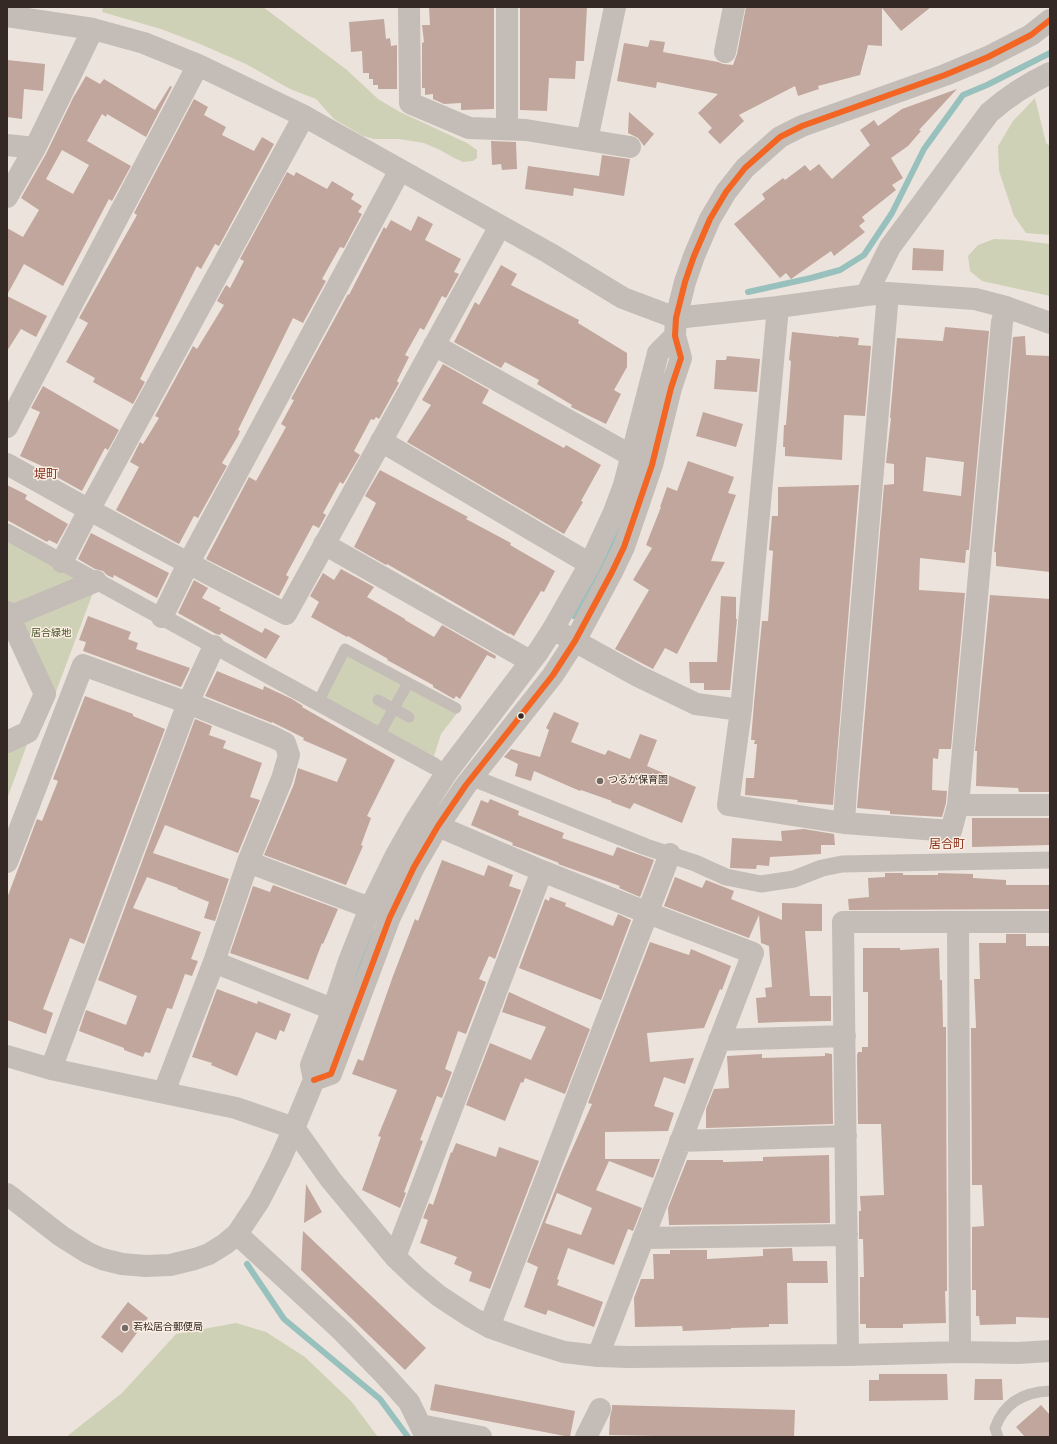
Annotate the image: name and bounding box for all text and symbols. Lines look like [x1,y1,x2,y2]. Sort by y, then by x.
district label: 堤町 [34,468,58,482]
park label: 居合緑地 [31,628,71,640]
unlabelled marker [516,711,526,721]
place label: つるが保育園 [608,775,668,787]
marker: つるが保育園 [595,776,605,786]
district label: 居合町 [929,838,965,852]
place label: 若松居合郵便局 [133,1322,203,1334]
marker: 若松居合郵便局 [120,1323,130,1333]

